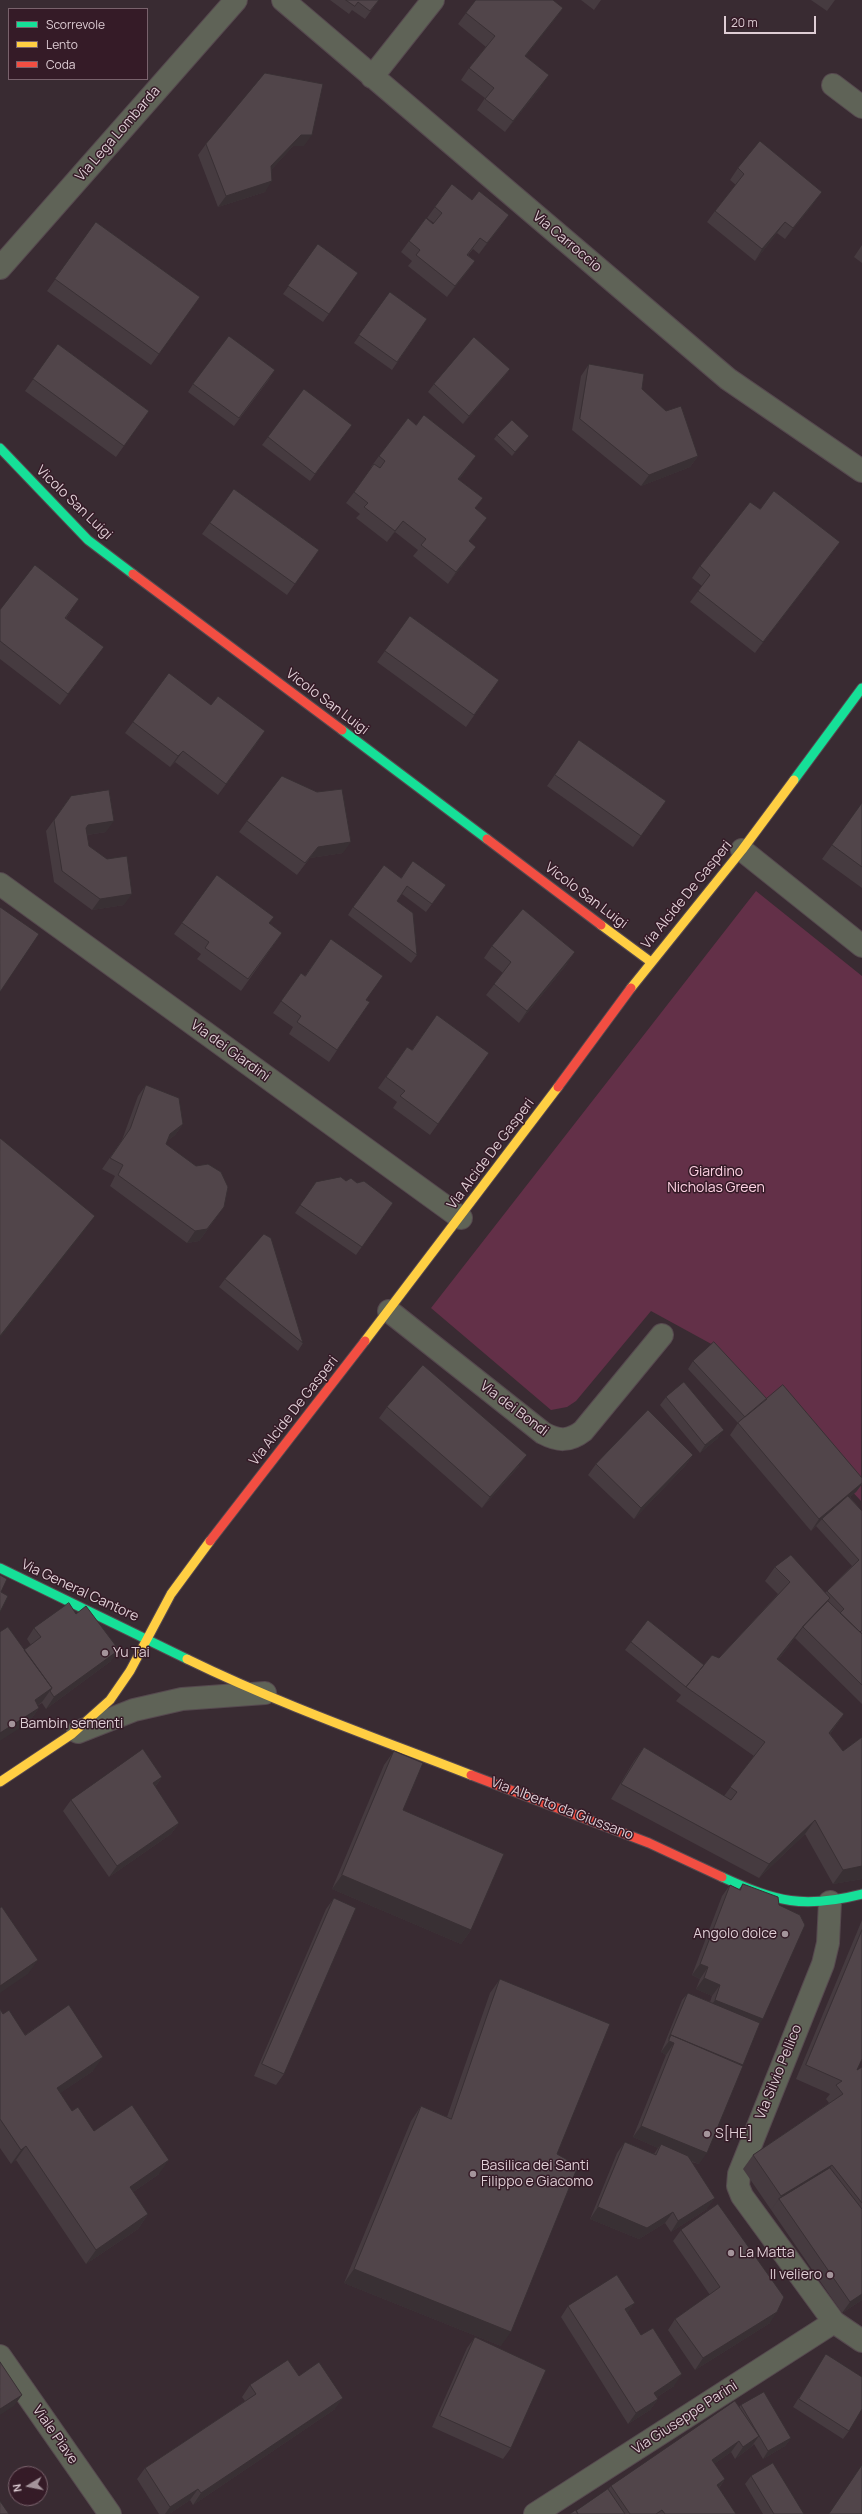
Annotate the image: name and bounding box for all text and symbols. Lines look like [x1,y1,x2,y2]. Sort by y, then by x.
legend [8,8,148,80]
scale bar [726,8,818,34]
text: 20 m [731,14,758,31]
text: Scorrevole [46,16,105,33]
text: Lento [46,36,78,53]
text: Coda [46,56,75,73]
street label: Via Lega Lombarda [72,83,164,185]
street label: Via Carroccio [529,208,605,276]
street label: Vicolo San Luigi [32,462,116,544]
street label: Vicolo San Luigi [282,665,372,739]
street label: Via Alcide De Gasperi [638,837,736,953]
street label: Vicolo San Luigi [541,859,631,933]
street label: Via dei Giardini [187,1017,273,1085]
street label: Via Alcide De Gasperi [444,1095,538,1213]
park label: Giardino Nicholas Green [667,1164,765,1196]
street label: Via Alcide De Gasperi [246,1353,342,1469]
street label: Via dei Bondi [476,1378,552,1440]
street label: Via General Cantore [19,1556,141,1626]
place label: Yu Tai [113,1645,150,1661]
marker: Yu Tai [100,1648,110,1658]
place label: Bambin sementi [20,1716,123,1732]
marker: Bambin sementi [7,1719,17,1729]
street label: Via Alberto da Giussano [488,1774,636,1844]
place label: Angolo dolce [693,1926,777,1942]
marker: Angolo dolce [780,1929,790,1939]
street label: Via Silvio Pellico [752,2022,806,2122]
place label: S[HE] [715,2126,753,2142]
marker: S[HE] [702,2129,712,2139]
place label: Basilica dei Santi Filippo e Giacomo [481,2158,593,2190]
marker: Basilica dei Santi Filippo e Giacomo [468,2169,478,2179]
place label: La Matta [739,2245,794,2261]
marker: La Matta [726,2248,736,2258]
place label: Il veliero [770,2267,822,2283]
marker: Il veliero [825,2270,835,2280]
street label: Via Giuseppe Parini [629,2378,741,2458]
street label: Viale Piave [29,2402,81,2468]
north arrow [8,2466,48,2506]
text: N [9,2483,25,2493]

